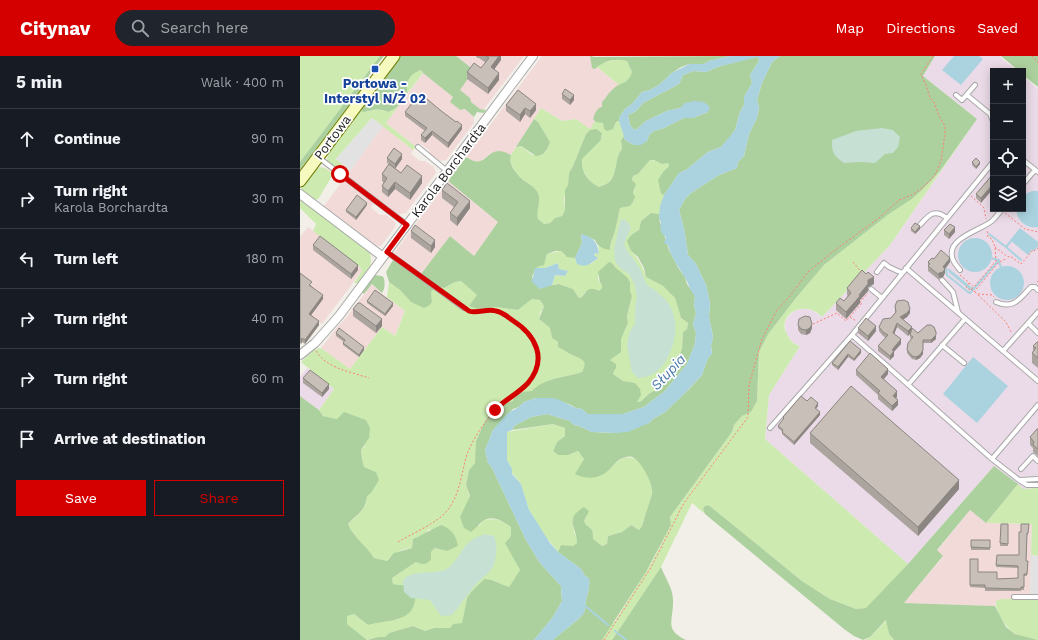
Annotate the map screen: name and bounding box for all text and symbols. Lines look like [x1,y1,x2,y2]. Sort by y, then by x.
search box [115,10,395,46]
text: Citynav [20,17,91,40]
icon: search [129,17,151,39]
text: Search here [161,19,248,37]
text: Map [836,20,864,36]
text: Directions [886,20,955,36]
text: Saved [977,20,1018,36]
marker: Portowa - Interstyl N/Ż 02 [370,64,380,74]
map controls [990,68,1026,212]
button: + [990,68,1026,104]
text: 5 min [16,72,62,92]
text: Walk · 400 m [201,75,284,90]
place label: Portowa - Interstyl N/Ż 02 [324,76,426,106]
button: − [990,104,1026,140]
street label: Portowa [311,112,354,162]
street label: Karola Borchardta [408,120,489,220]
icon: ahead [16,128,38,150]
text: Continue [54,130,121,148]
text: 90 m [251,131,284,146]
button: locate [990,140,1026,176]
route start [331,165,349,183]
button: layers [990,176,1026,212]
text: Turn right [54,182,127,200]
icon: right [16,188,38,210]
text: 30 m [252,191,284,206]
text: Karola Borchardta [54,200,168,215]
icon: left [16,248,38,270]
text: Turn left [54,250,118,268]
text: 180 m [246,251,284,266]
icon: right [16,308,38,330]
text: Turn right [54,310,127,328]
text: 40 m [251,311,284,326]
water label: Słupia [647,350,689,393]
icon: right [16,368,38,390]
text: Turn right [54,370,127,388]
text: 60 m [251,371,284,386]
route end [486,401,504,419]
icon: arrive [16,428,38,450]
text: Arrive at destination [54,430,206,448]
button: Save [16,480,146,516]
button: Share [154,480,284,516]

